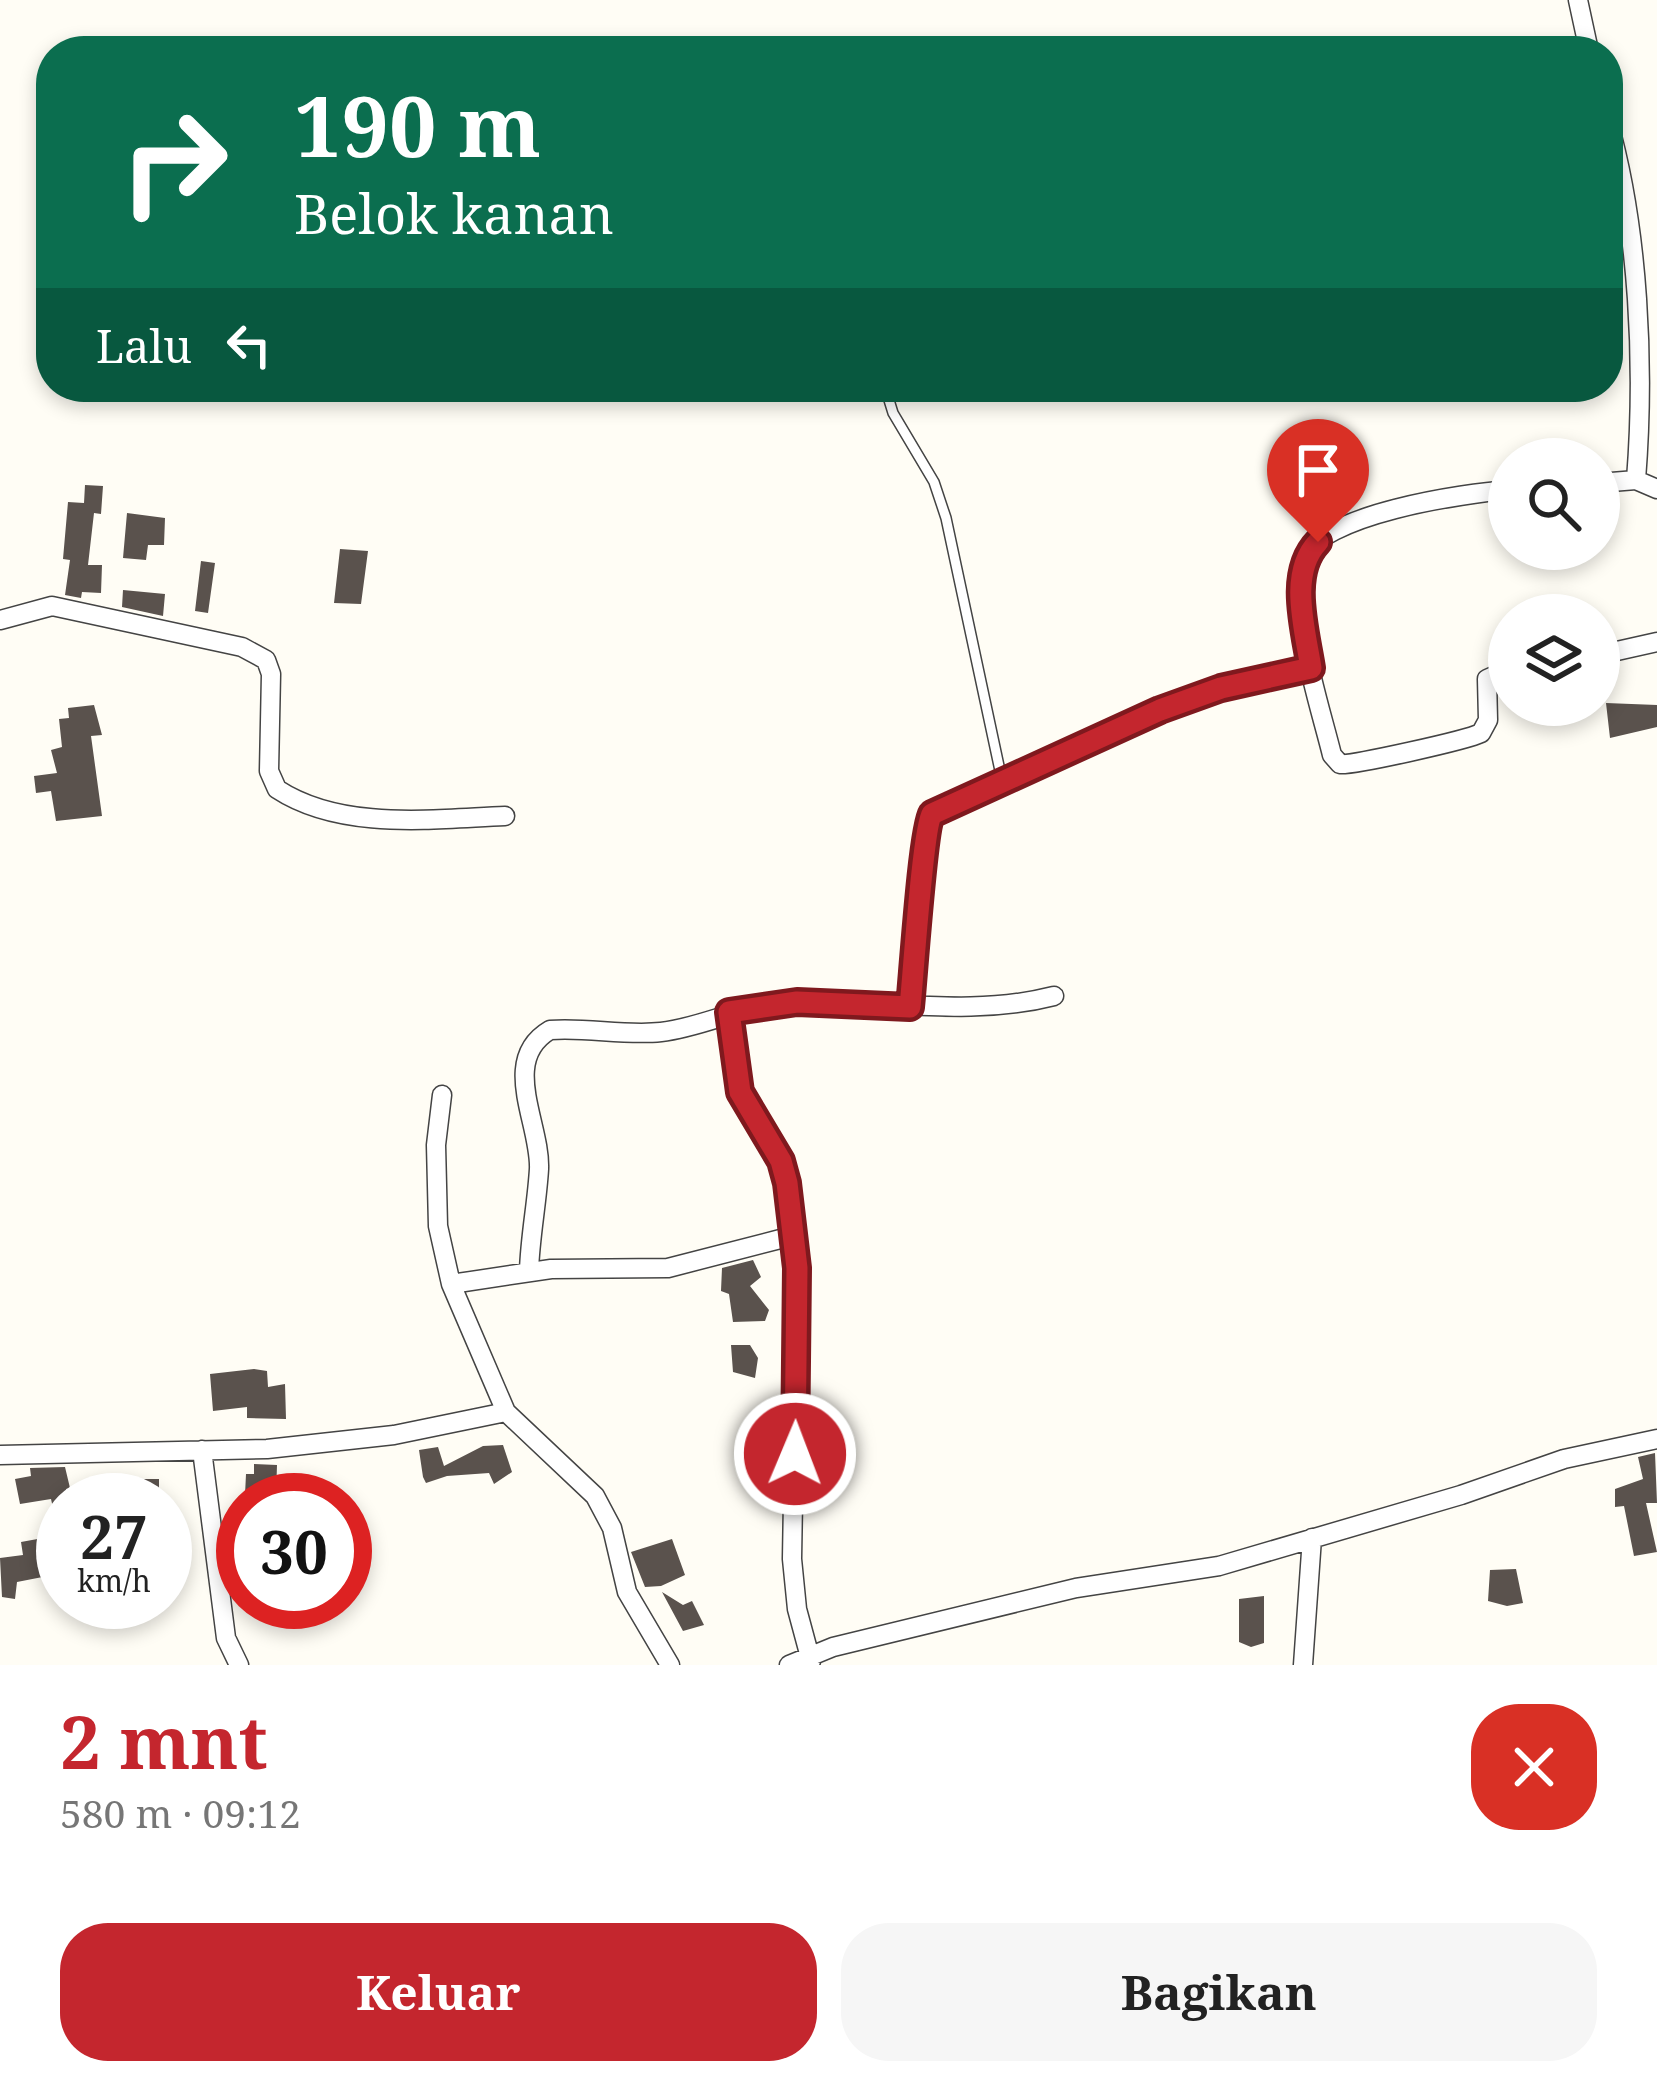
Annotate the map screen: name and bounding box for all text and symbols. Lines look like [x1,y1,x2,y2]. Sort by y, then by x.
text: 190 m [294,67,541,182]
icon: right [96,84,252,240]
text: Belok kanan [294,176,614,250]
icon: left [216,312,282,378]
text: Lalu [96,315,192,376]
pin [1267,419,1369,542]
icon: arrive [1285,437,1351,503]
map controls [1488,438,1620,726]
button: search [1488,438,1620,570]
button: layers [1488,594,1620,726]
position arrow [732,1391,858,1517]
speed limit sign: 30 [216,1473,372,1629]
text: 27 [80,1495,148,1577]
text: km/h [77,1560,151,1601]
text: 2 mnt [60,1692,268,1790]
button: close [1471,1704,1597,1830]
text: 580 m · 09:12 [60,1786,301,1839]
button: Keluar [60,1923,817,2061]
button: Bagikan [841,1923,1597,2061]

